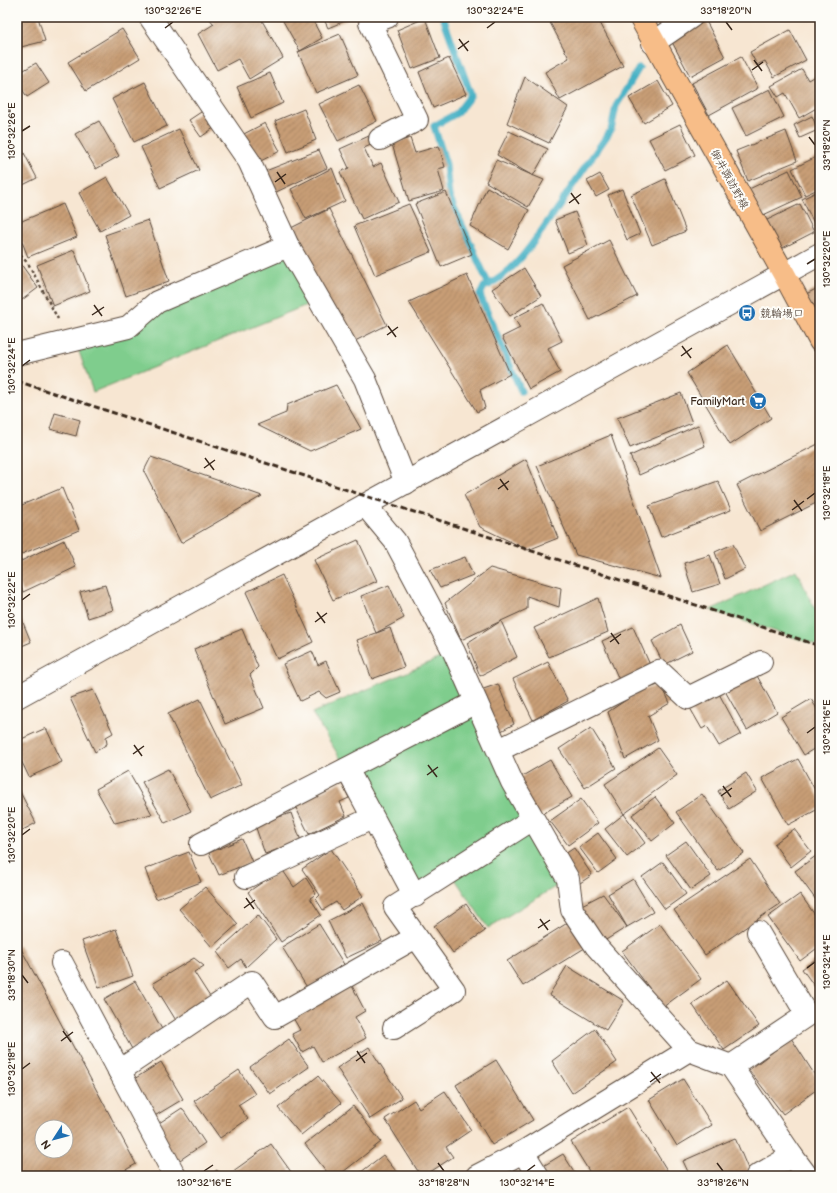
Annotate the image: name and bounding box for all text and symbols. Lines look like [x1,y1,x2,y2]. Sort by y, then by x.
text: 130°32'26"E [144,5,202,17]
text: 130°32'24"E [467,5,524,17]
text: 33°18'20"N [700,5,752,17]
text: 130°32'26"E [6,102,18,160]
text: 33°18'20"N [821,119,833,171]
street label: 御井諏訪野線 [708,147,751,211]
text: 130°32'20"E [821,230,833,287]
bus stop icon: 競輪場口 [737,303,757,323]
place label: 競輪場口 [760,307,804,320]
text: 130°32'24"E [6,337,18,394]
supermarket icon: FamilyMart [748,391,768,411]
place label: FamilyMart [690,395,746,408]
text: 130°32'18"E [821,465,833,520]
text: 130°32'22"E [6,571,18,628]
text: 130°32'16"E [821,699,833,755]
text: 130°32'20"E [6,806,18,863]
text: 130°32'14"E [821,934,833,990]
text: 33°18'30"N [6,949,18,1001]
text: 130°32'18"E [6,1041,18,1096]
north arrow [34,1119,74,1159]
text: N [39,1137,54,1152]
text: 130°32'16"E [176,1177,232,1189]
text: 33°18'28"N [418,1177,470,1189]
text: 130°32'14"E [499,1177,555,1189]
text: 33°18'26"N [697,1177,749,1189]

